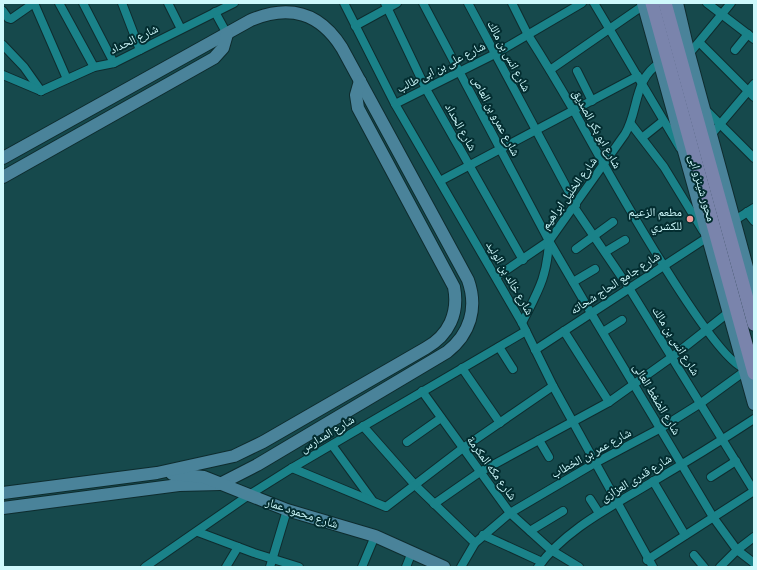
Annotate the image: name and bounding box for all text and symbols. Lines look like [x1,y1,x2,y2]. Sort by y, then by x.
street label: شارع انس بن مالك [483,17,535,95]
street label: شارع الحداد [107,19,161,58]
street label: شارع على بن ابى طالب [393,37,488,96]
street label: شارع عمرو بن العاص [468,73,525,159]
street label: شارع ابو بكر الصديق [569,86,626,171]
street label: شارع الحداد [441,100,482,154]
street label: محور شينزو ابى [685,152,720,223]
street label: شارع الخليل ابراهيم [536,153,601,232]
place label: مطعم الزعيم للكشري [628,203,682,236]
marker: مطعم الزعيم للكشري [685,214,695,224]
street label: شارع خالد بن الوليد [482,238,539,318]
street label: شارع جامع الحاج شحاته [566,247,663,318]
street label: شارع انس بن مالك [648,303,705,379]
street label: شارع الضغط العالى [629,360,686,438]
street label: شارع المدارس [296,411,357,457]
street label: شارع عمر بن الخطاب [548,423,634,482]
street label: شارع مكه المكرمة [463,432,522,503]
street label: شارع قدرى العزازى [597,450,675,506]
street label: شارع محمود عمار [263,492,341,532]

